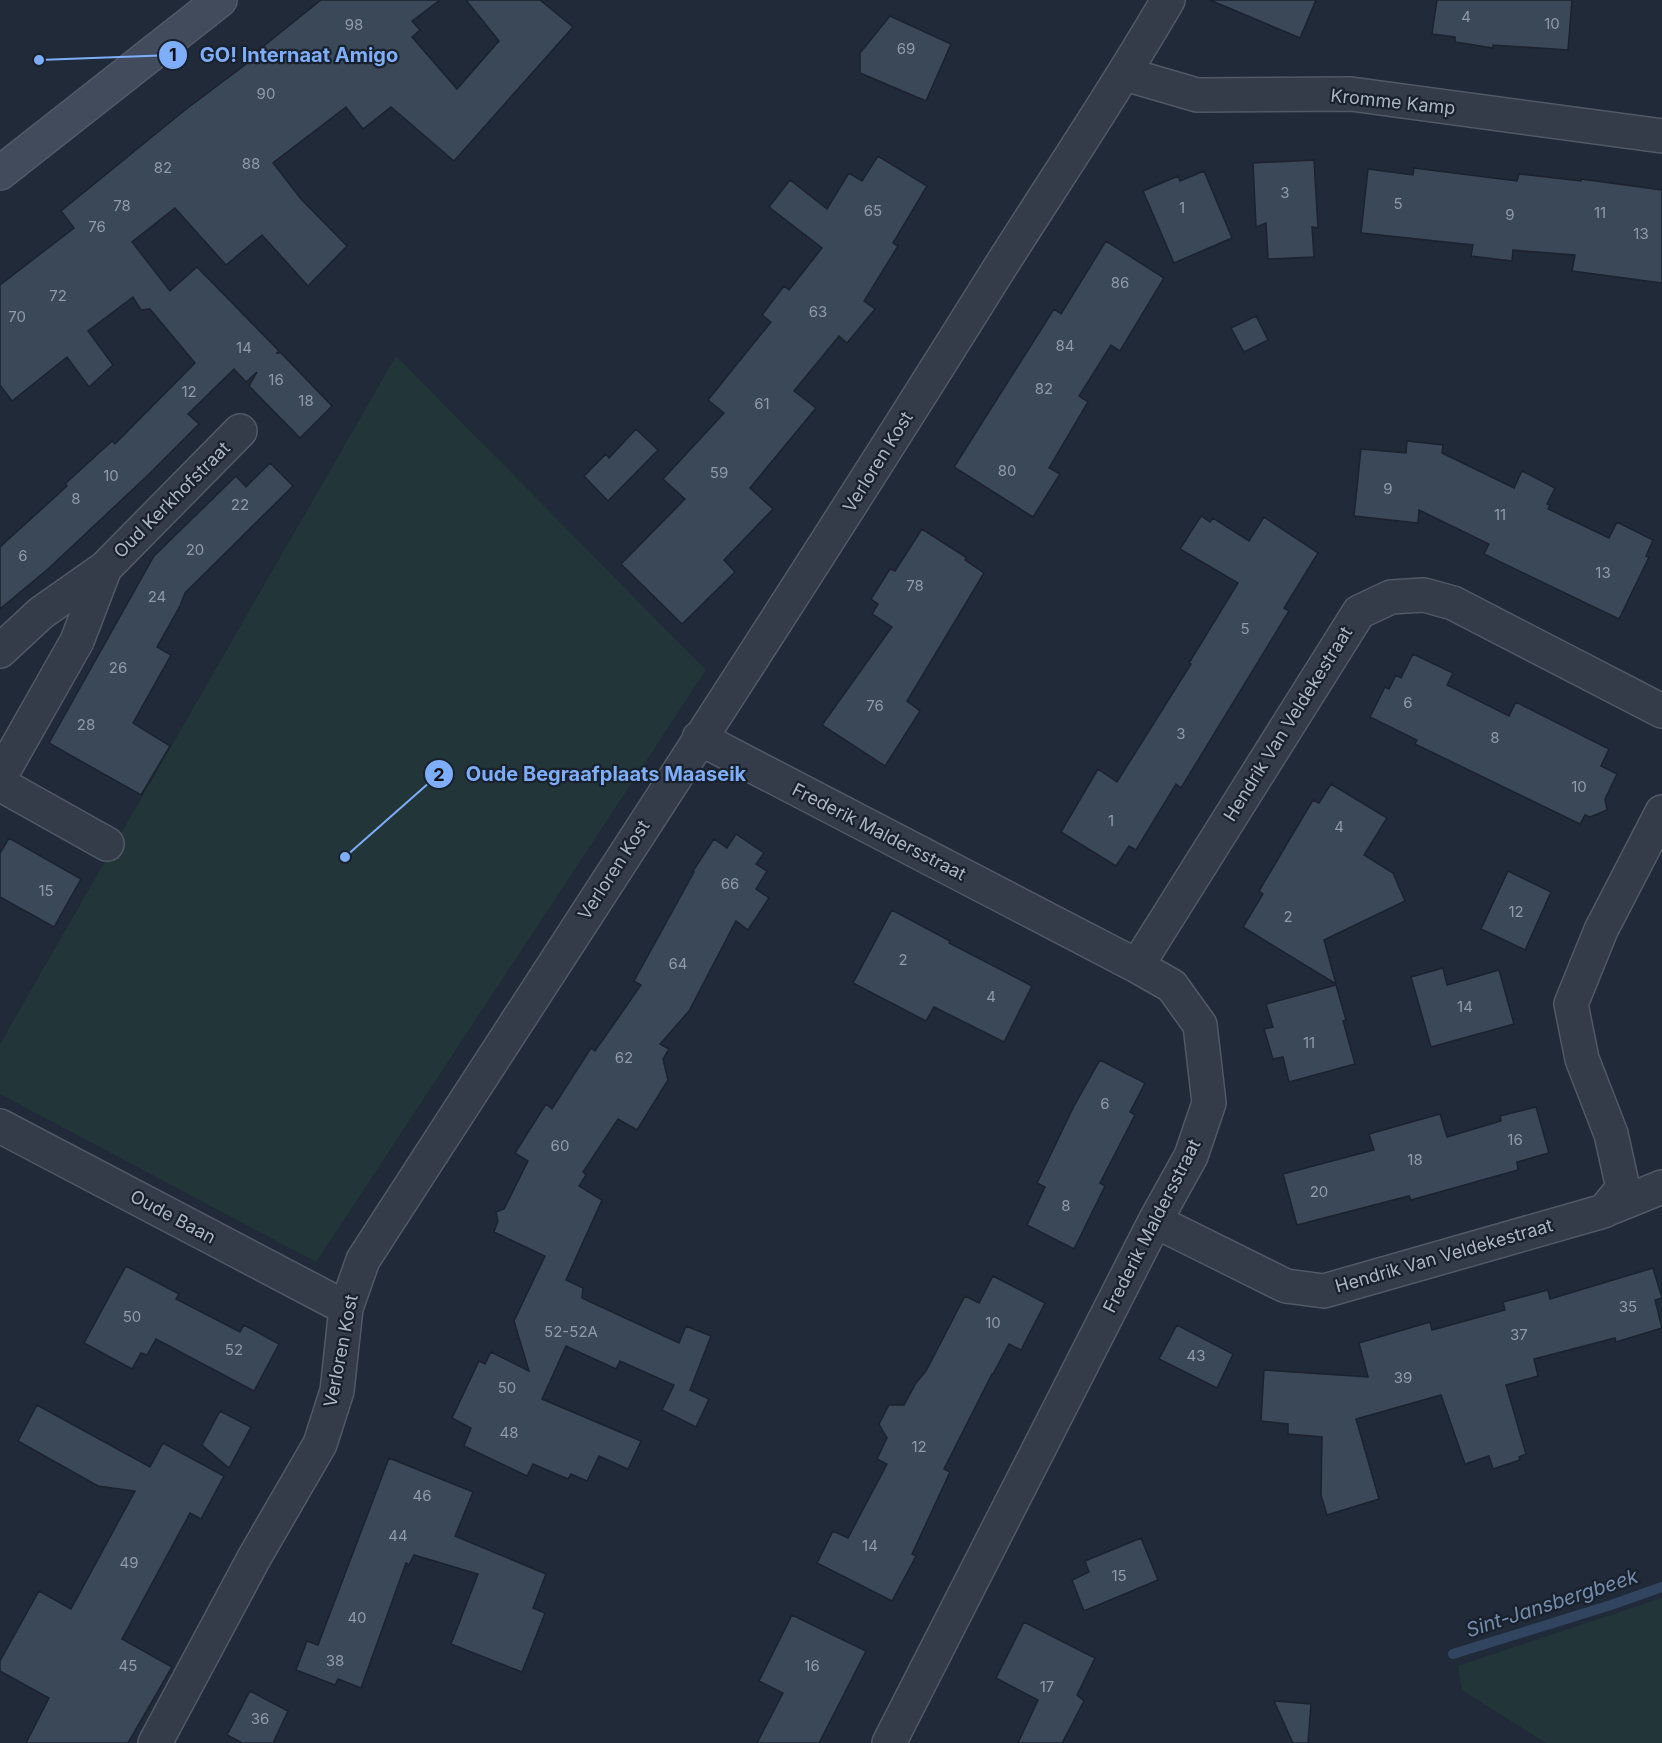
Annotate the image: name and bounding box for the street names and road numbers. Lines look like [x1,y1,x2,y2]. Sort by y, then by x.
street label: Kromme Kamp [1330,85,1457,119]
street label: Verloren Kost [838,408,917,516]
street label: Oud Kerkhofstraat [109,437,234,562]
street label: Hendrik Van Veldekestraat [1219,623,1356,825]
street label: Frederik Maldersstraat [789,779,970,884]
street label: Verloren Kost [574,816,654,923]
street label: Frederik Maldersstraat [1099,1135,1204,1316]
street label: Oude Baan [127,1185,219,1248]
street label: Hendrik Van Veldekestraat [1333,1214,1555,1297]
street label: Verloren Kost [319,1293,362,1409]

